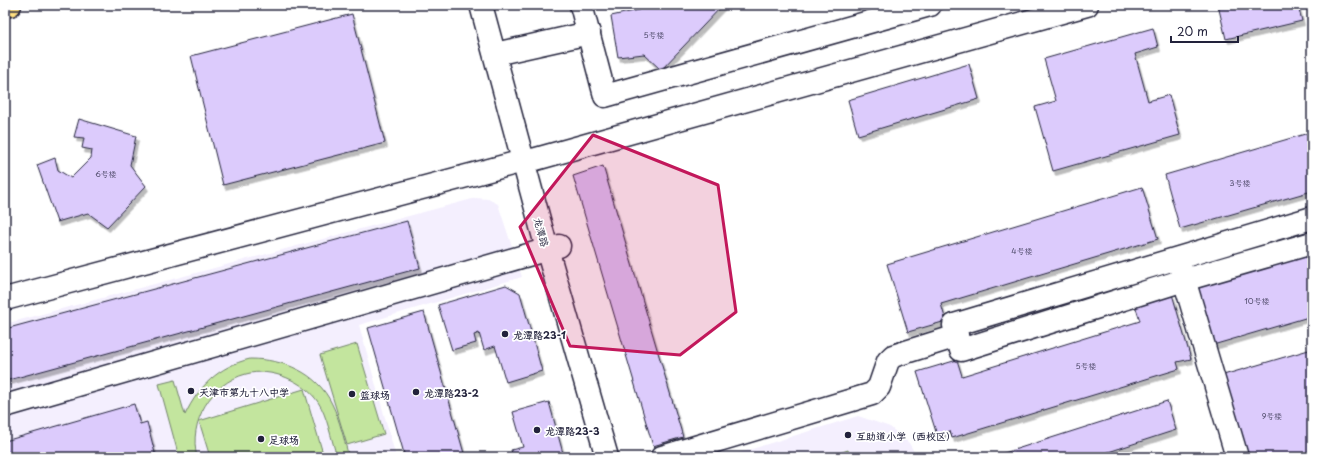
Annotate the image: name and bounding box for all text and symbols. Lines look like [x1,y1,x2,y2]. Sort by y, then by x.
scale bar [1171,18,1238,44]
text: 20 m [1177,22,1208,40]
house number: 5号楼 [643,29,665,41]
house number: 6号楼 [95,168,117,180]
house number: 3号楼 [1229,177,1251,189]
street label: 龙潭路 [531,216,553,248]
house number: 4号楼 [1011,245,1033,257]
house number: 10号楼 [1244,295,1270,307]
place label: 龙潭路23-1 [513,327,566,342]
marker: 龙潭路23-1 [500,329,510,339]
house number: 5号楼 [1075,360,1097,372]
place label: 天津市第九十八中学 [199,384,289,399]
place label: 龙潭路23-2 [424,385,479,400]
marker: 天津市第九十八中学 [186,386,196,396]
place label: 篮球场 [360,387,390,402]
marker: 龙潭路23-2 [411,387,421,397]
marker: 篮球场 [347,389,357,399]
house number: 9号楼 [1262,410,1282,422]
place label: 龙潭路23-3 [545,423,600,438]
marker: 龙潭路23-3 [532,425,542,435]
place label: 互助道小学（西校区） [856,428,956,443]
marker: 互助道小学（西校区） [843,430,853,440]
place label: 足球场 [269,432,299,447]
marker: 足球场 [256,434,266,444]

